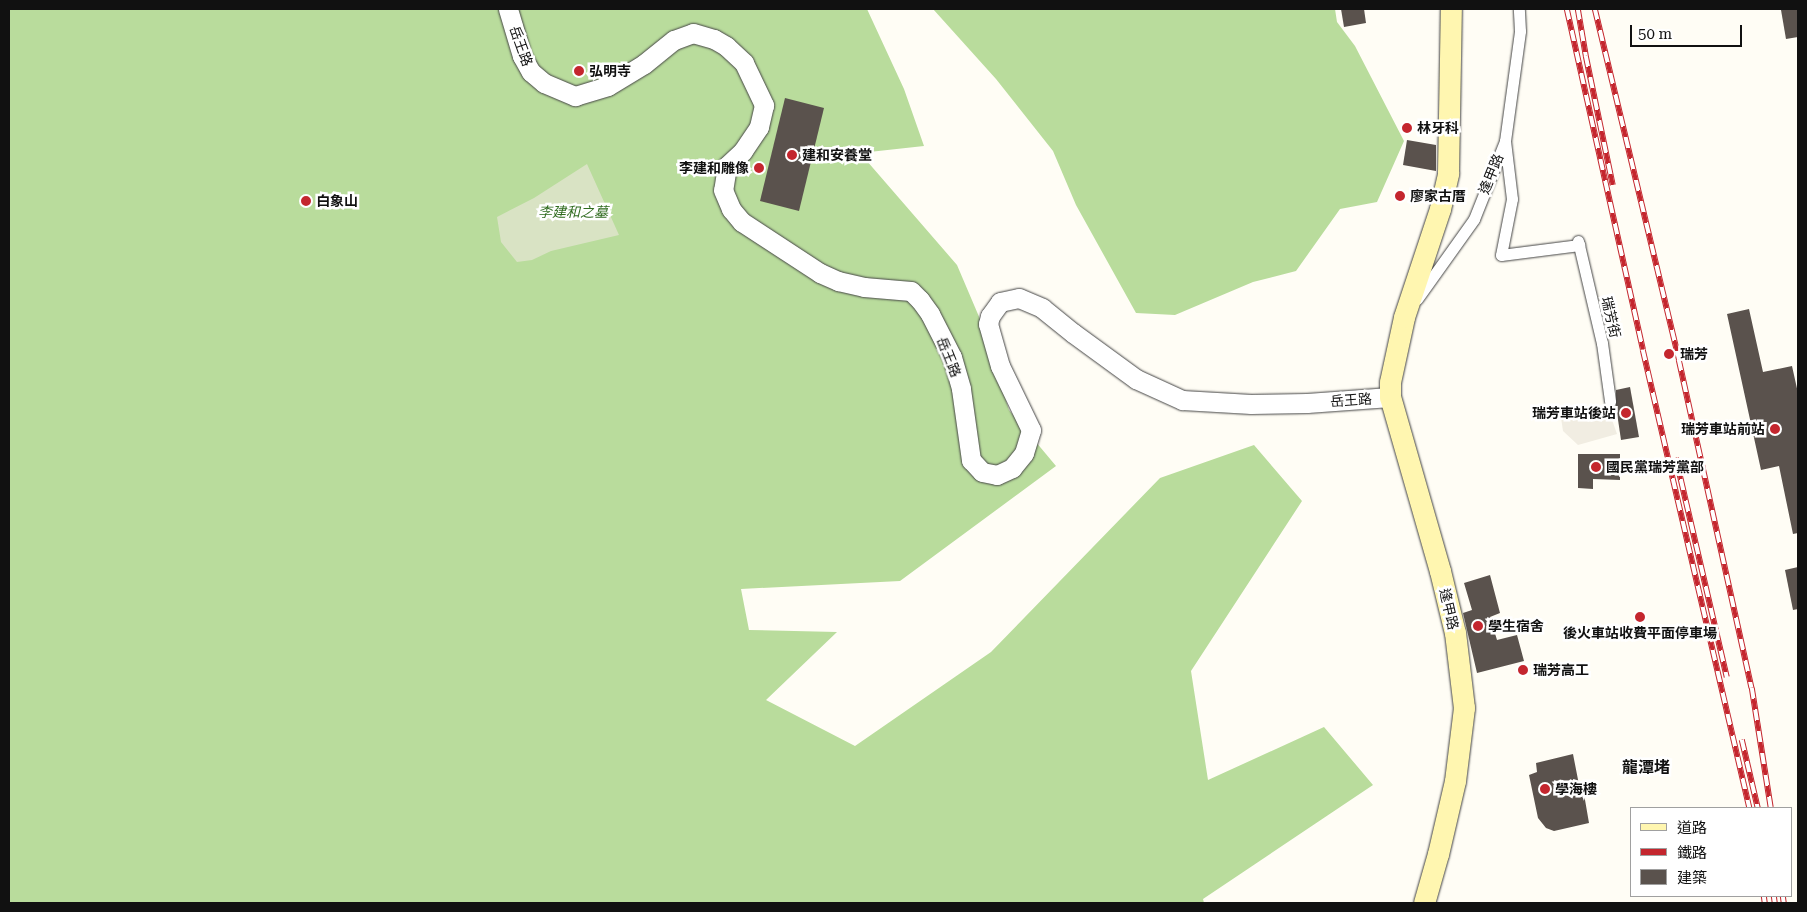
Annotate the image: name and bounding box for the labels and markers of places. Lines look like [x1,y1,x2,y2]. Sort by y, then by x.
place label: 弘明寺 [589,63,631,79]
marker: 弘明寺 [573,65,585,77]
place label: 林牙科 [1417,120,1459,136]
marker: 林牙科 [1401,122,1413,134]
place label: 建和安養堂 [802,147,872,163]
marker: 建和安養堂 [786,149,798,161]
place label: 李建和雕像 [679,160,749,176]
marker: 李建和雕像 [753,162,765,174]
place label: 廖家古厝 [1410,188,1466,204]
marker: 廖家古厝 [1394,190,1406,202]
place label: 白象山 [316,193,358,209]
marker: 白象山 [300,195,312,207]
place label: 瑞芳 [1680,346,1708,362]
marker: 瑞芳 [1662,347,1676,361]
place label: 瑞芳車站後站 [1532,405,1616,421]
marker: 瑞芳車站後站 [1620,407,1632,419]
place label: 瑞芳車站前站 [1681,421,1765,437]
marker: 瑞芳車站前站 [1769,423,1781,435]
place label: 國民黨瑞芳黨部 [1606,459,1704,475]
marker: 國民黨瑞芳黨部 [1590,461,1602,473]
marker: 後火車站收費平面停車場 [1634,611,1646,623]
place label: 學生宿舍 [1488,618,1544,634]
marker: 學生宿舍 [1472,620,1484,632]
place label: 後火車站收費平面停車場 [1563,625,1717,641]
place label: 瑞芳高工 [1533,662,1589,678]
marker: 瑞芳高工 [1517,664,1529,676]
place label: 學海樓 [1555,781,1597,797]
marker: 學海樓 [1539,783,1551,795]

